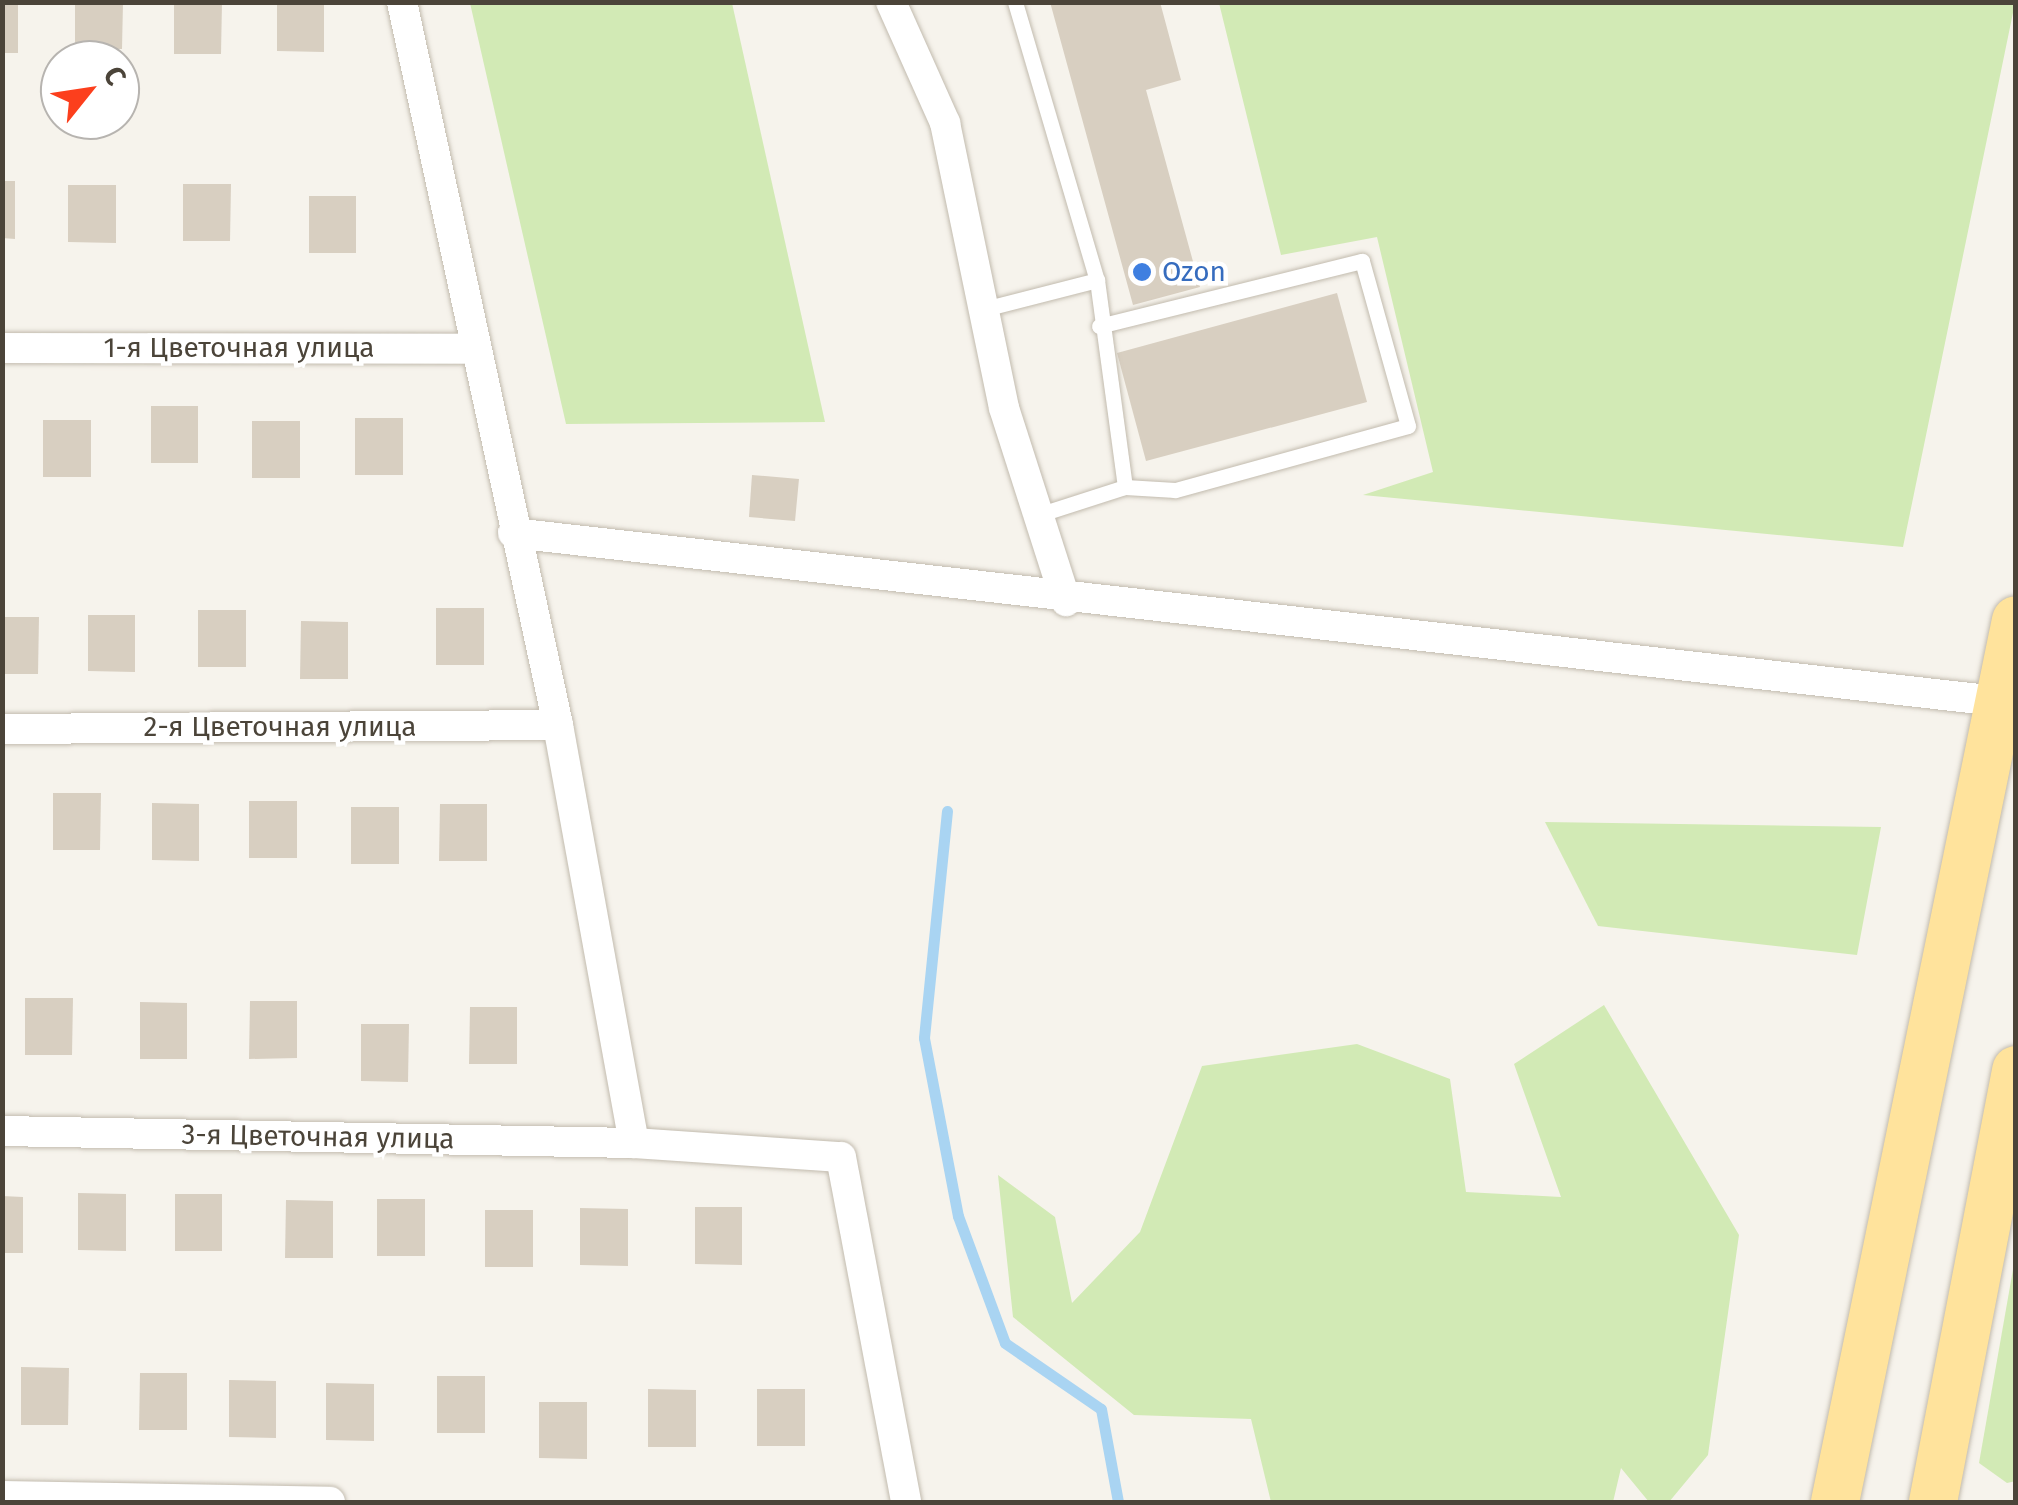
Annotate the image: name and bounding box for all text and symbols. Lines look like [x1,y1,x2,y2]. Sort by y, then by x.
north arrow [40,40,140,140]
text: С [96,61,133,91]
place label: Ozon [1162,255,1226,289]
marker: Ozon [1131,261,1153,283]
street label: 1-я Цветочная улица [103,331,375,365]
street label: 2-я Цветочная улица [144,710,416,744]
street label: 3-я Цветочная улица [181,1118,455,1156]

